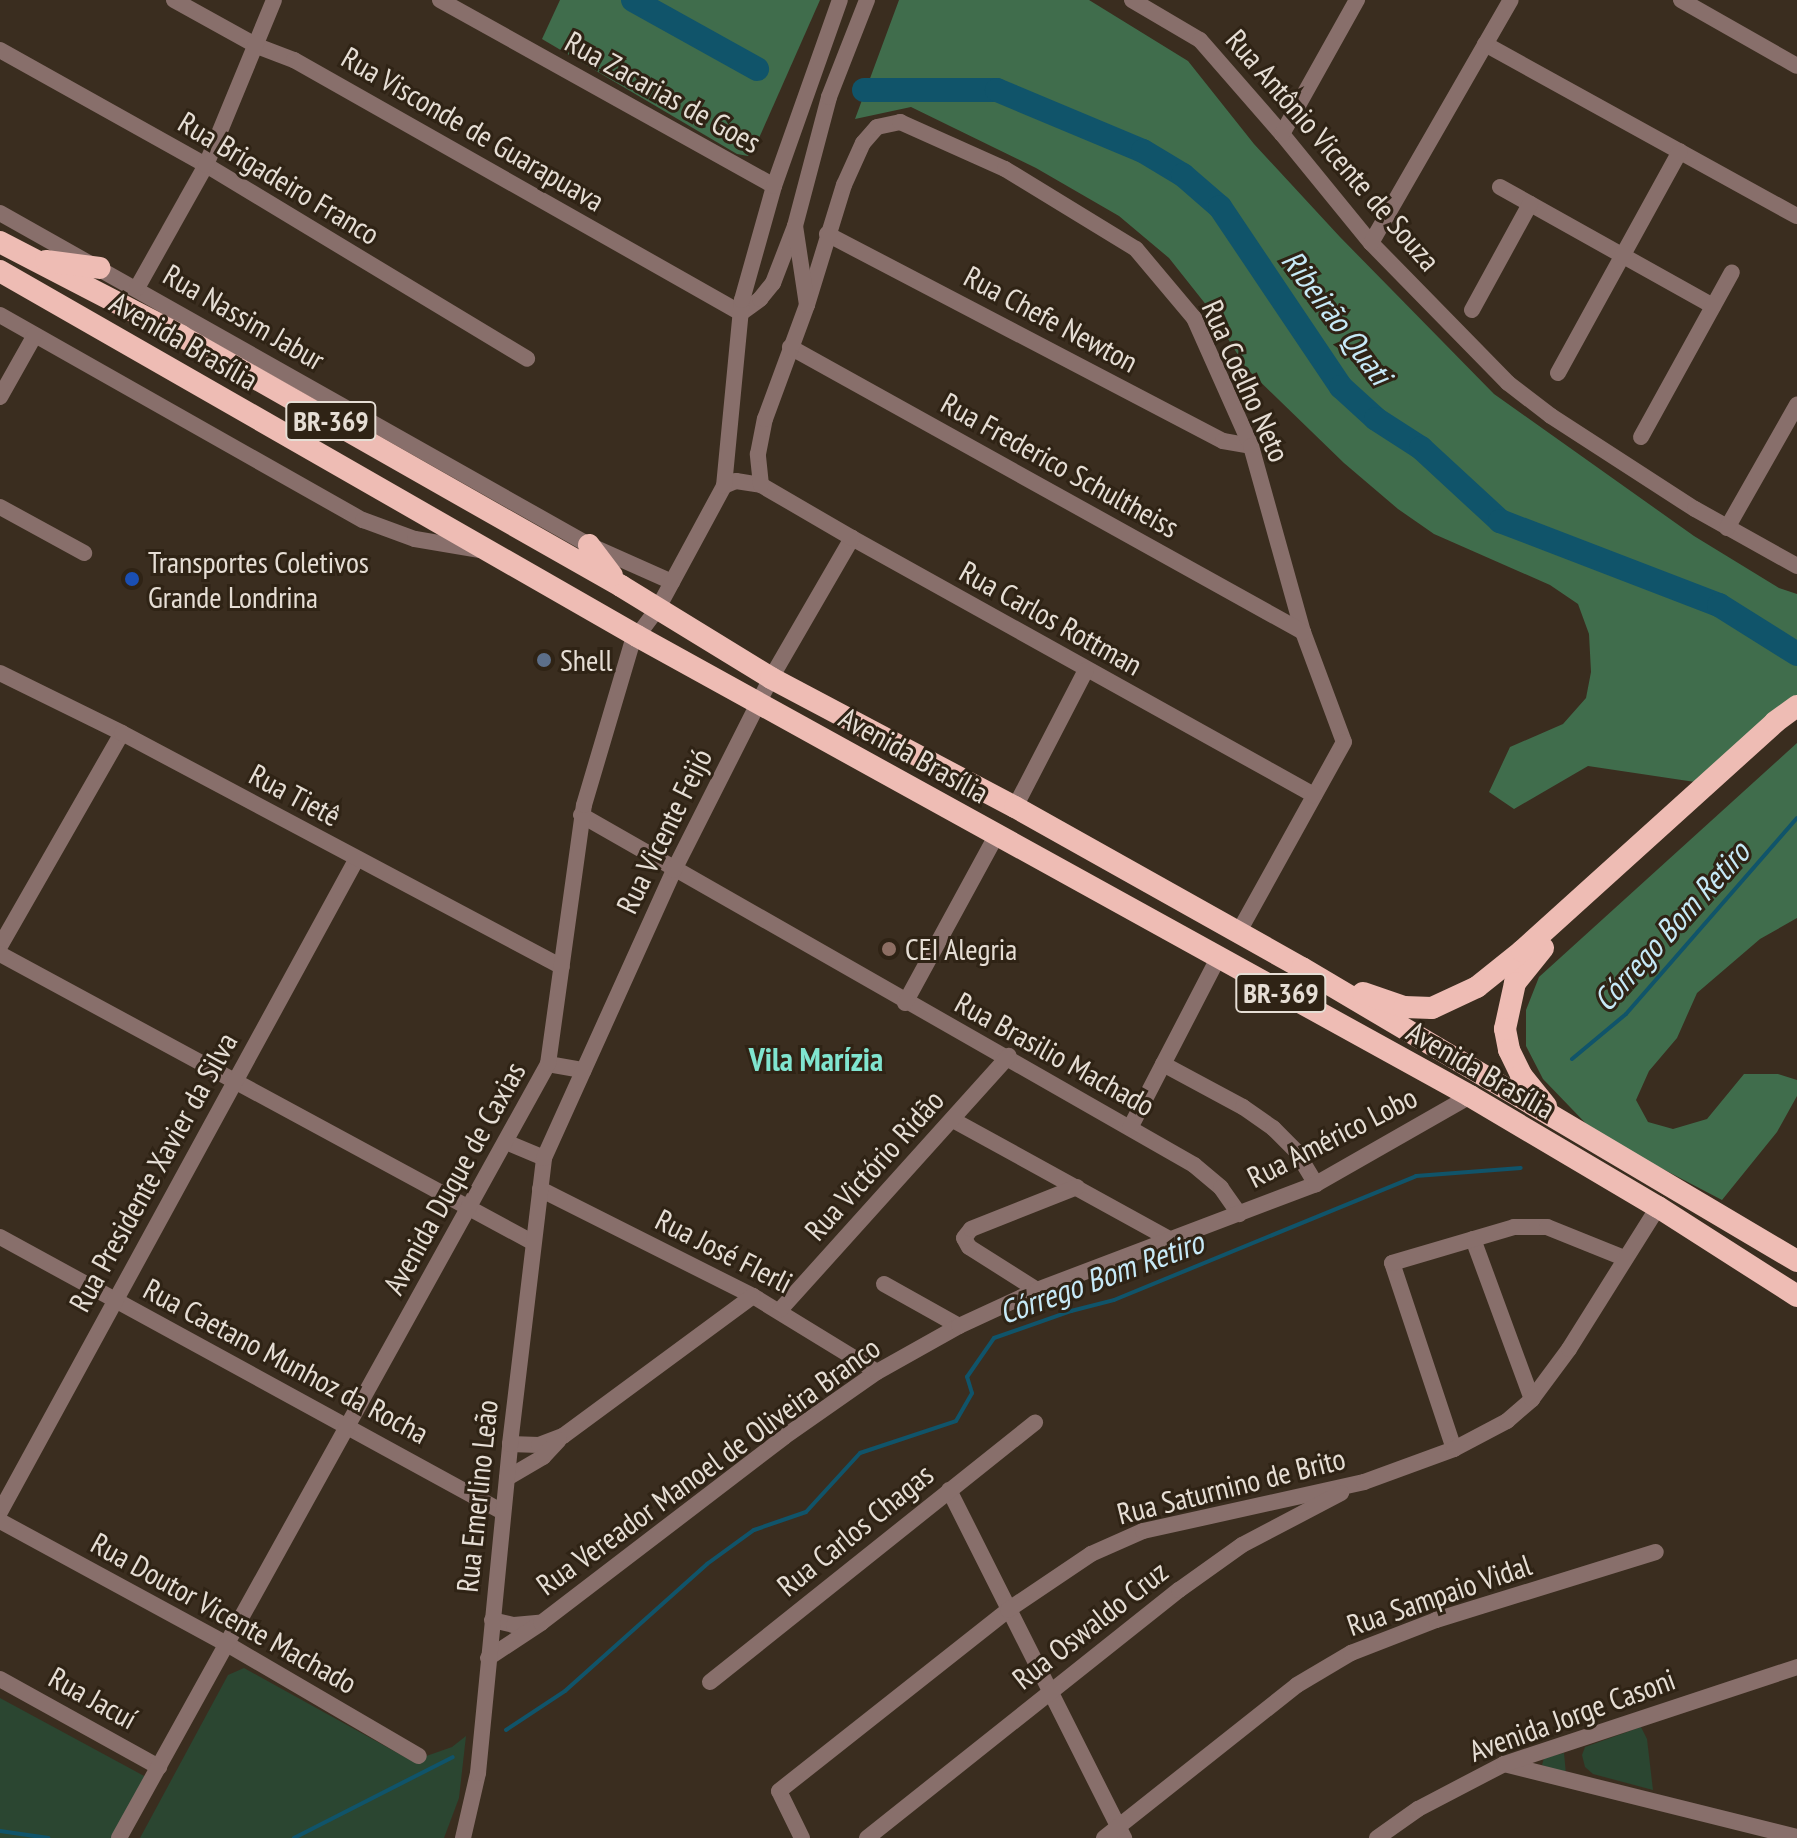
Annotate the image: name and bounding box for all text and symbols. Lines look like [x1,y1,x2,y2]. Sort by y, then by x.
street label: Rua Antônio Vicente de Souza [1218,21,1448,279]
street label: Rua Zacarias de Goes [559,23,767,161]
street label: Rua Visconde de Guarapuava [335,39,611,219]
street label: Rua Brigadeiro Franco [172,104,386,252]
water label: Ribeirão Quati [1274,242,1400,392]
street label: Rua Nassim Jabur [157,256,331,378]
street label: Rua Chefe Newton [958,258,1144,380]
street label: Avenida Brasília [104,284,264,398]
street label: Rua Coelho Neto [1194,295,1298,467]
street label: Rua Frederico Schultheiss [935,385,1185,545]
road number: BR-369 [285,397,377,445]
place label: Transportes Coletivos Grande Londrina [148,544,369,614]
street label: Rua Carlos Rottman [953,553,1149,683]
marker: Transportes Coletivos Grande Londrina [123,570,141,588]
place label: Shell [560,642,612,678]
marker: Shell [535,651,553,669]
street label: Avenida Brasília [833,699,995,811]
street label: Rua Vicente Feijó [609,743,719,919]
street label: Rua Tietê [243,756,347,834]
water label: Córrego Bom Retiro [1585,833,1757,1019]
place label: CEI Alegria [905,931,1018,967]
marker: CEI Alegria [880,940,898,958]
road number: BR-369 [1235,969,1327,1017]
street label: Rua Brasilio Machado [949,984,1161,1124]
street label: Avenida Brasília [1401,1013,1561,1127]
street label: Rua Presidente Xavier da Silva [61,1026,245,1318]
district label: Vila Marízia [749,1040,883,1078]
street label: Avenida Duque de Caxias [375,1056,533,1300]
street label: Rua Américo Lobo [1241,1079,1423,1195]
street label: Rua Victório Ridão [797,1082,951,1248]
street label: Rua José FIerli [650,1201,798,1301]
water label: Córrego Bom Retiro [994,1222,1208,1332]
street label: Rua Caetano Munhoz da Rocha [137,1270,435,1452]
street label: Rua Vereador Manoel de Oliveira Branco [529,1329,887,1603]
street label: Rua Emerlino Leão [449,1398,505,1594]
street label: Rua Saturnino de Brito [1113,1440,1349,1532]
street label: Rua Carlos Chagas [770,1456,940,1604]
street label: Rua Doutor Vicente Machado [85,1525,363,1701]
street label: Rua Sampaio Vidal [1342,1546,1536,1644]
street label: Rua Oswaldo Cruz [1005,1553,1175,1697]
street label: Rua Jacuí [43,1659,143,1737]
street label: Avenida Jorge Casoni [1464,1661,1680,1769]

